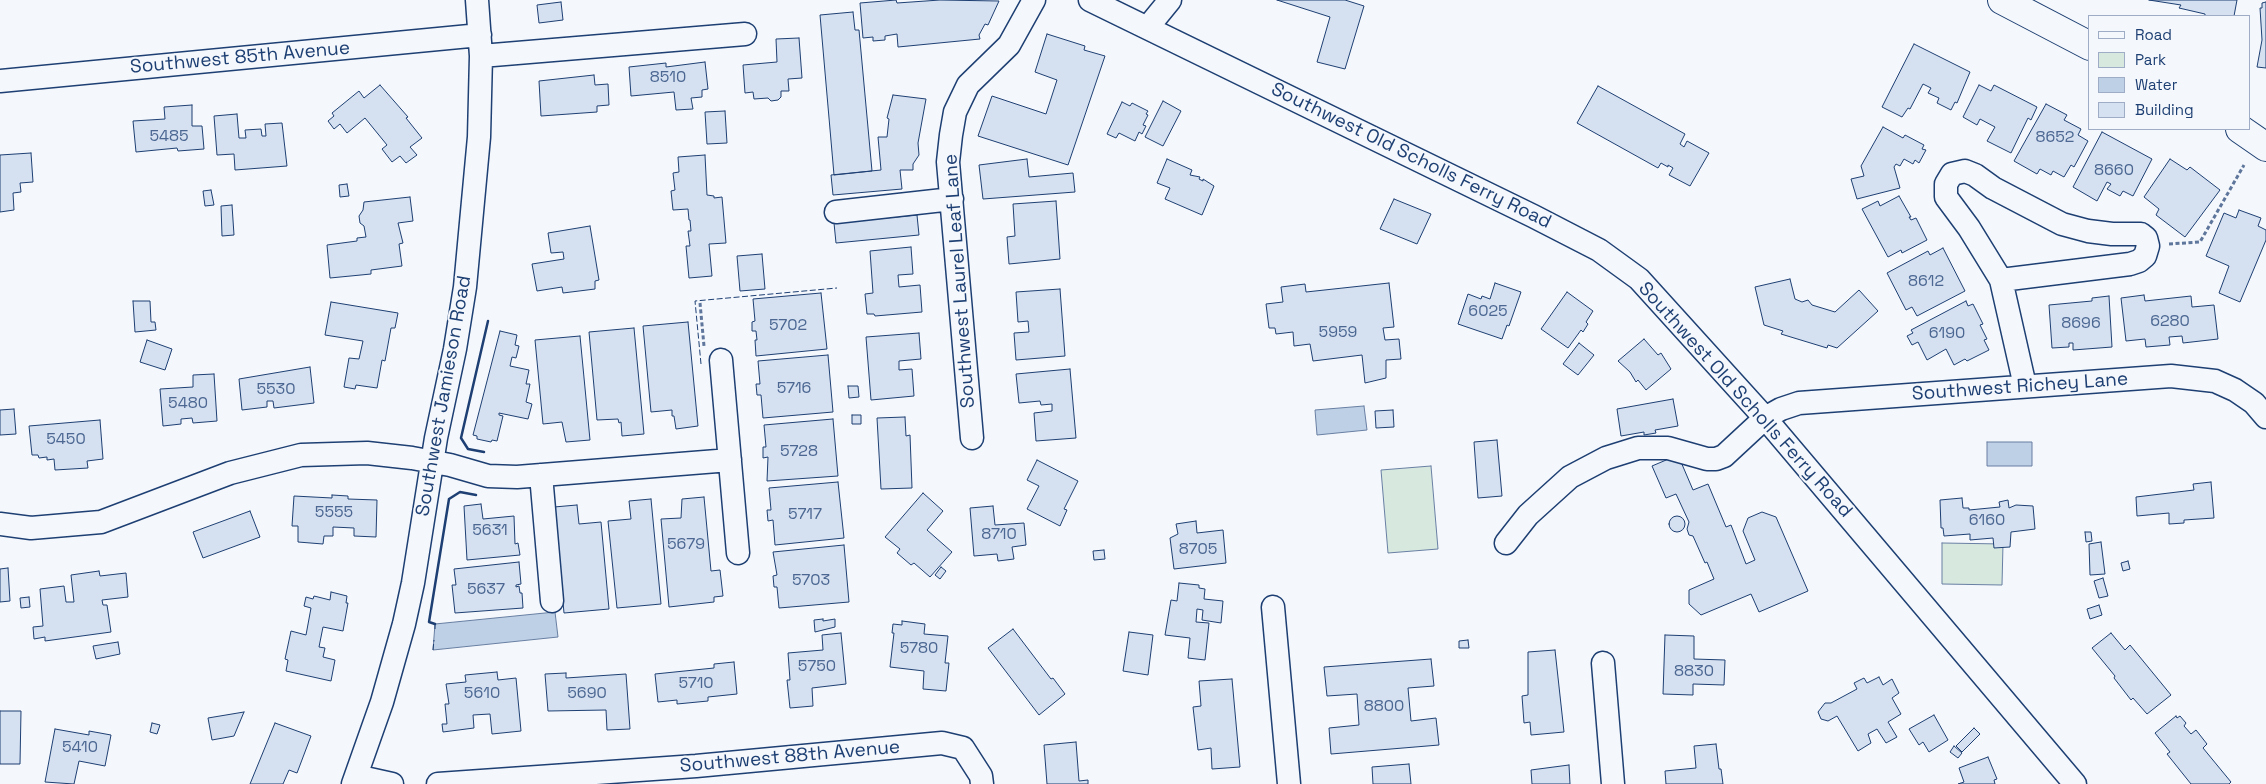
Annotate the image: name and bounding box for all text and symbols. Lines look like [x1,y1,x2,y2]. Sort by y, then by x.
legend [2088,15,2251,130]
text: Road [2135,25,2172,44]
street label: Southwest 85th Avenue [129,37,351,79]
text: Park [2135,50,2166,69]
house number: 8510 [650,68,686,88]
text: Water [2135,75,2177,94]
street label: Southwest Old Scholls Ferry Road [1267,78,1555,234]
text: Building [2135,100,2194,119]
house number: 5485 [149,127,189,147]
house number: 8652 [2036,128,2074,148]
street label: Southwest Laurel Leaf Lane [940,153,980,409]
house number: 8660 [2094,161,2134,181]
house number: 8612 [1908,272,1944,292]
street label: Southwest Jamieson Road [412,274,476,518]
street label: Southwest Old Scholls Ferry Road [1633,278,1857,522]
house number: 6025 [1468,302,1508,322]
house number: 6280 [2150,312,2190,332]
house number: 8696 [2061,314,2101,334]
house number: 5702 [769,316,807,336]
house number: 5959 [1319,323,1357,343]
house number: 6190 [1929,324,1965,344]
street label: Southwest Richey Lane [1911,368,2129,406]
house number: 5716 [777,379,811,399]
house number: 5530 [256,380,296,400]
house number: 5480 [168,394,208,414]
house number: 5450 [46,430,86,450]
house number: 5728 [780,442,818,462]
house number: 5555 [315,503,353,523]
house number: 5717 [788,505,822,525]
house number: 6160 [1969,511,2005,531]
house number: 5631 [472,521,508,541]
house number: 8710 [981,525,1017,545]
house number: 5679 [667,535,705,555]
house number: 8705 [1179,540,1217,560]
house number: 5703 [792,571,830,591]
house number: 5637 [467,580,505,600]
house number: 5780 [900,639,938,659]
house number: 5750 [798,657,836,677]
house number: 8830 [1674,662,1714,682]
house number: 5710 [678,674,714,694]
house number: 5610 [464,684,500,704]
house number: 5690 [567,684,607,704]
house number: 8800 [1364,697,1404,717]
street label: Southwest 88th Avenue [679,736,901,778]
house number: 5410 [62,738,98,758]

